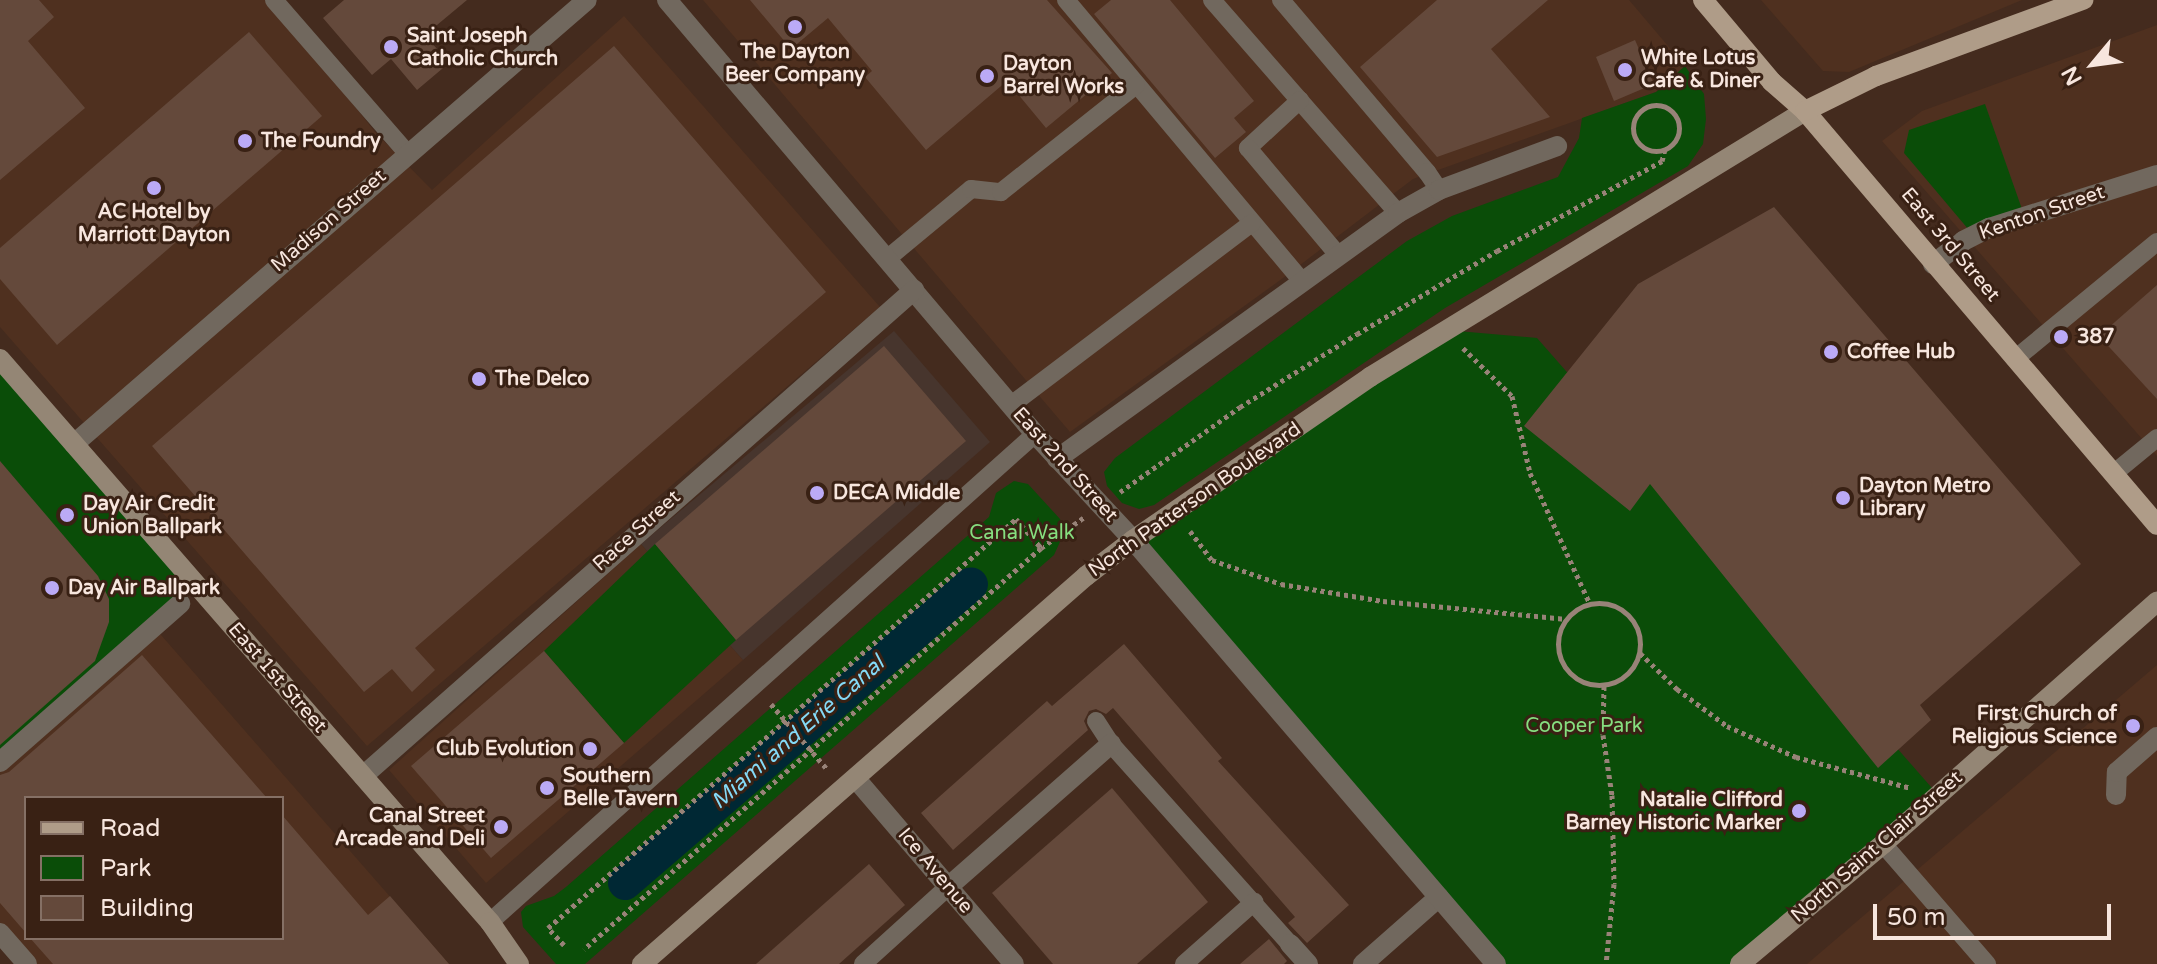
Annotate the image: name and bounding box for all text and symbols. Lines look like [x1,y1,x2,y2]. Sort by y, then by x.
marker: The Dayton Beer Company [786,18,804,36]
place label: Saint Joseph Catholic Church [407,24,558,71]
north arrow [2053,24,2133,104]
marker: Saint Joseph Catholic Church [382,38,400,56]
place label: The Dayton Beer Company [725,40,865,87]
place label: White Lotus Cafe & Diner [1641,46,1760,93]
place label: Dayton Barrel Works [1003,52,1124,99]
marker: White Lotus Cafe & Diner [1616,61,1634,79]
text: N [2056,62,2088,90]
marker: Dayton Barrel Works [978,67,996,85]
place label: The Foundry [261,129,381,153]
marker: The Foundry [236,132,254,150]
street label: Madison Street [267,165,391,277]
marker: AC Hotel by Marriott Dayton [145,179,163,197]
street label: Kenton Street [1976,180,2108,246]
street label: East 3rd Street [1895,183,2005,307]
place label: AC Hotel by Marriott Dayton [78,200,230,247]
place label: 387 [2077,325,2115,349]
marker: 387 [2052,328,2070,346]
place label: Coffee Hub [1847,340,1955,364]
marker: Coffee Hub [1822,343,1840,361]
place label: The Delco [495,367,589,391]
marker: The Delco [470,370,488,388]
street label: East 2nd Street [1007,403,1123,527]
street label: North Patterson Boulevard [1084,417,1306,583]
place label: Dayton Metro Library [1859,474,1991,521]
place label: DECA Middle [833,481,960,505]
marker: DECA Middle [808,484,826,502]
street label: Race Street [588,485,686,577]
marker: Dayton Metro Library [1834,489,1852,507]
place label: Day Air Credit Union Ballpark [83,492,222,539]
marker: Day Air Credit Union Ballpark [58,506,76,524]
park label: Canal Walk [969,521,1075,545]
place label: Day Air Ballpark [68,576,220,600]
marker: Day Air Ballpark [43,579,61,597]
street label: East 1st Street [223,618,331,738]
water label: Miami and Erie Canal [706,651,890,815]
place label: First Church of Religious Science [1951,702,2117,749]
park label: Cooper Park [1525,714,1643,738]
marker: First Church of Religious Science [2124,717,2142,735]
place label: Club Evolution [436,737,574,761]
marker: Club Evolution [581,740,599,758]
place label: Southern Belle Tavern [563,764,678,811]
street label: North Saint Clair Street [1786,766,1968,928]
marker: Southern Belle Tavern [538,779,556,797]
place label: Natalie Clifford Barney Historic Marker [1565,788,1783,835]
legend [24,796,284,940]
marker: Natalie Clifford Barney Historic Marker [1790,802,1808,820]
place label: Canal Street Arcade and Deli [335,804,485,851]
text: Road [100,814,160,843]
marker: Canal Street Arcade and Deli [492,818,510,836]
street label: Ice Avenue [892,823,978,919]
text: Park [100,854,151,883]
scale bar [1877,888,2115,938]
text: Building [100,894,194,923]
text: 50 m [1887,903,1945,932]

